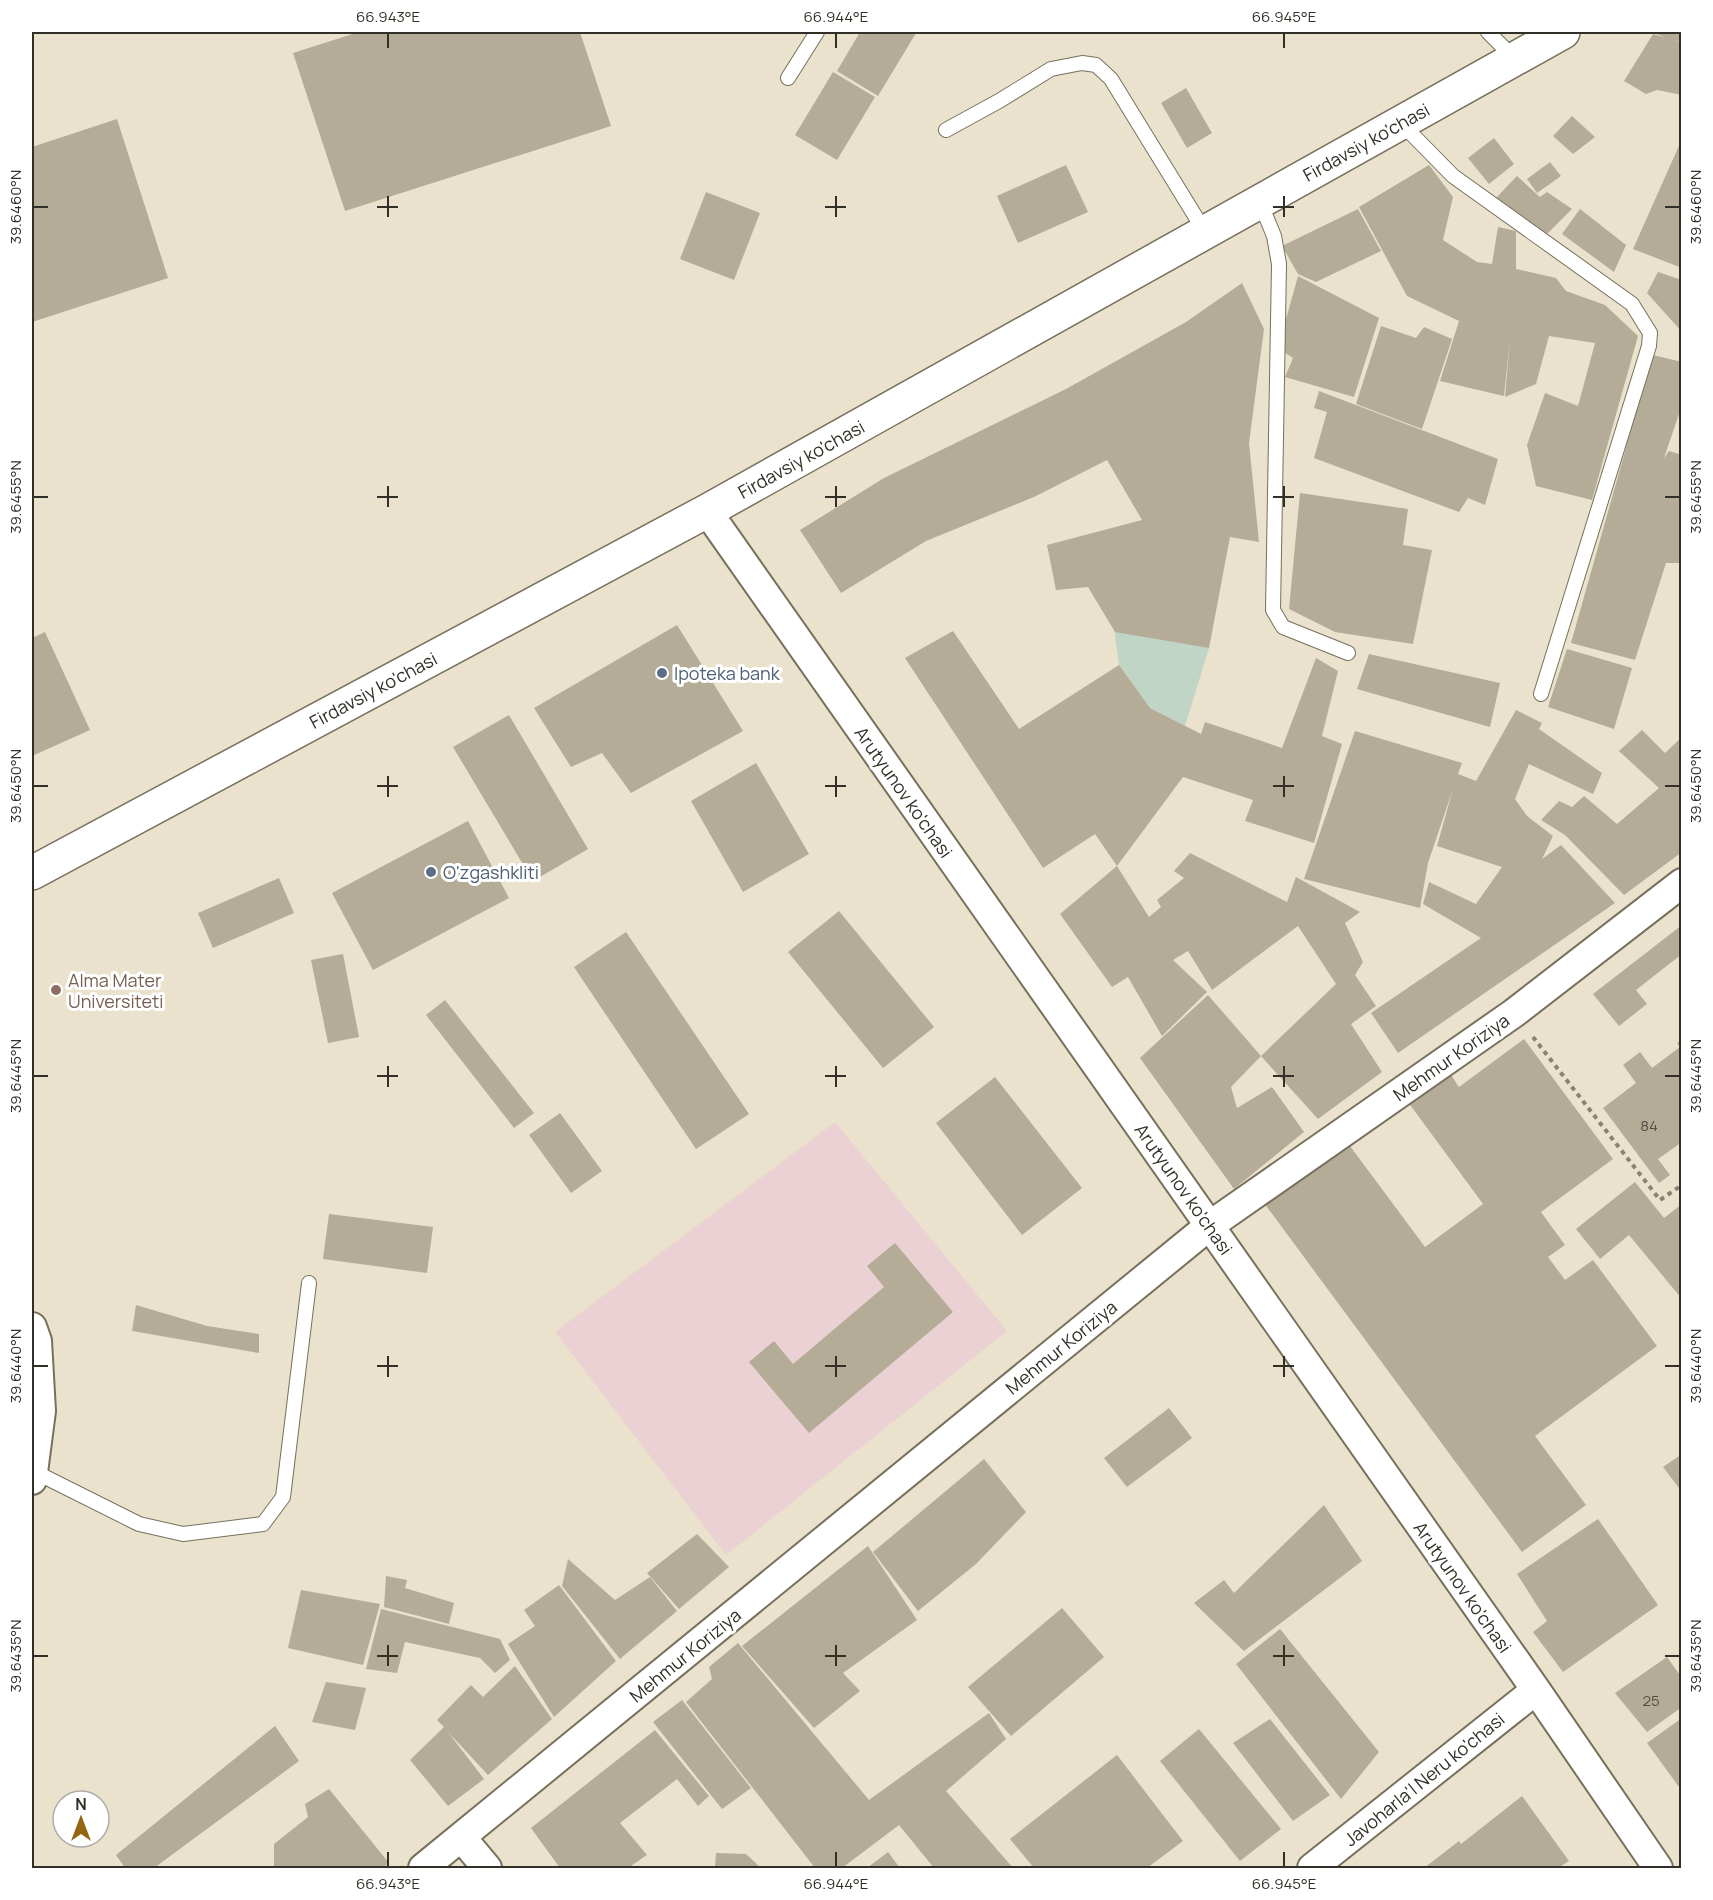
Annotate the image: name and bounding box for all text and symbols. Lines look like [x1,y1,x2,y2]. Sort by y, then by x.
text: 66.943°E [356,6,420,27]
text: 66.944°E [804,6,868,27]
text: 66.945°E [1252,6,1316,27]
street label: Firdavsiy ko'chasi [1298,97,1434,187]
text: 39.6460°N [5,170,26,244]
text: 39.6460°N [1685,170,1706,244]
street label: Firdavsiy ko'chasi [733,414,869,504]
text: 39.6455°N [5,460,26,534]
text: 39.6455°N [1685,460,1706,534]
street label: Firdavsiy ko'chasi [305,646,441,734]
place label: Ipoteka bank [674,661,781,685]
marker: Ipoteka bank [655,666,669,680]
street label: Arutyunov ko'chasi [850,722,958,862]
text: 39.6450°N [5,749,26,823]
text: 39.6450°N [1685,749,1706,823]
place label: O'zgashkliti [443,860,539,884]
marker: O'zgashkliti [424,865,438,879]
place label: Alma Mater Universiteti [68,968,163,1013]
marker: Alma Mater Universiteti [49,983,63,997]
street label: Mehmur Koriziya [1388,1008,1514,1106]
text: 39.6445°N [5,1039,26,1113]
text: 39.6445°N [1685,1039,1706,1113]
house number: 84 [1640,1115,1658,1136]
street label: Arutyunov ko'chasi [1130,1119,1238,1259]
street label: Mehmur Koriziya [1000,1295,1122,1399]
text: 39.6440°N [5,1329,26,1403]
text: 39.6440°N [1685,1329,1706,1403]
street label: Arutyunov ko'chasi [1409,1517,1517,1657]
street label: Mehmur Koriziya [624,1603,746,1707]
text: 39.6435°N [5,1619,26,1693]
text: 39.6435°N [1685,1619,1706,1693]
house number: 25 [1642,1690,1660,1711]
street label: Javoharla'l Neru ko'chasi [1339,1707,1509,1851]
north arrow [51,1789,111,1849]
text: N [75,1793,87,1815]
text: 66.943°E [356,1873,420,1894]
text: 66.944°E [804,1873,868,1894]
text: 66.945°E [1252,1873,1316,1894]

